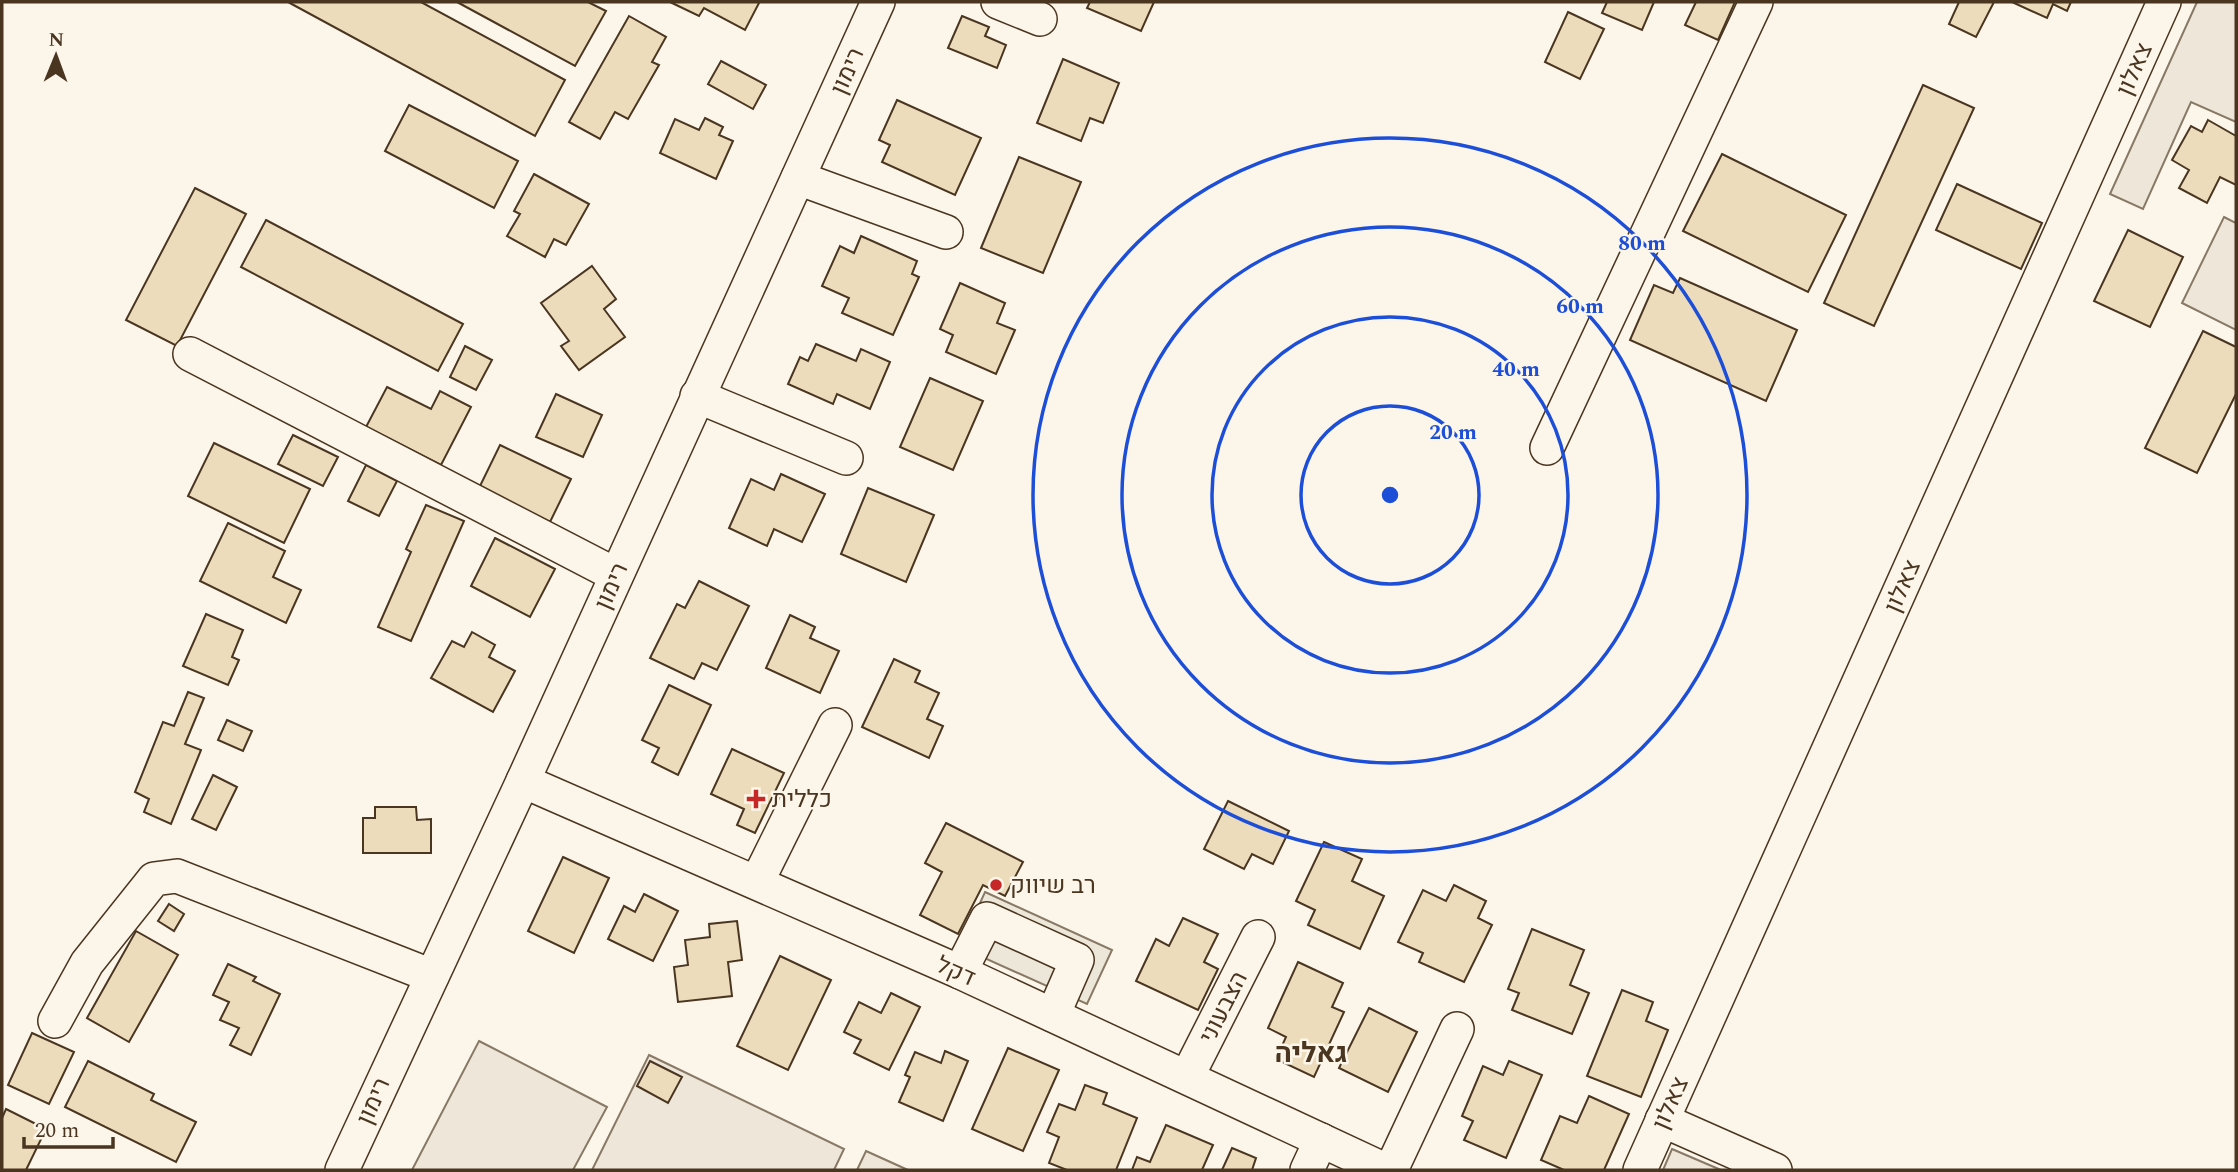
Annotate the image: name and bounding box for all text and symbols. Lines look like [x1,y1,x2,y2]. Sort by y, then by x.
north arrow [21,21,91,91]
text: N [48,26,64,55]
street label: צאלון [2107,37,2163,102]
street label: רימון [822,42,874,101]
text: 80 m [1618,228,1666,260]
text: 60 m [1556,291,1604,323]
text: 40 m [1492,354,1540,386]
text: 20 m [1429,417,1477,449]
centre of rings [1378,483,1402,507]
street label: צאלון [1875,554,1931,619]
street label: רימון [586,557,638,616]
place label: כללית [772,782,832,818]
marker: כללית [746,789,766,809]
place label: רב שיווק [1010,868,1096,904]
marker: רב שיווק [988,877,1004,893]
street label: דקל [930,947,981,996]
street label: הצבעוני [1190,965,1257,1050]
district label: גאליה [1274,1032,1348,1075]
street label: צאלון [1643,1071,1699,1136]
street label: רימון [348,1072,400,1131]
scale bar [24,1106,114,1150]
text: 20 m [35,1115,79,1147]

